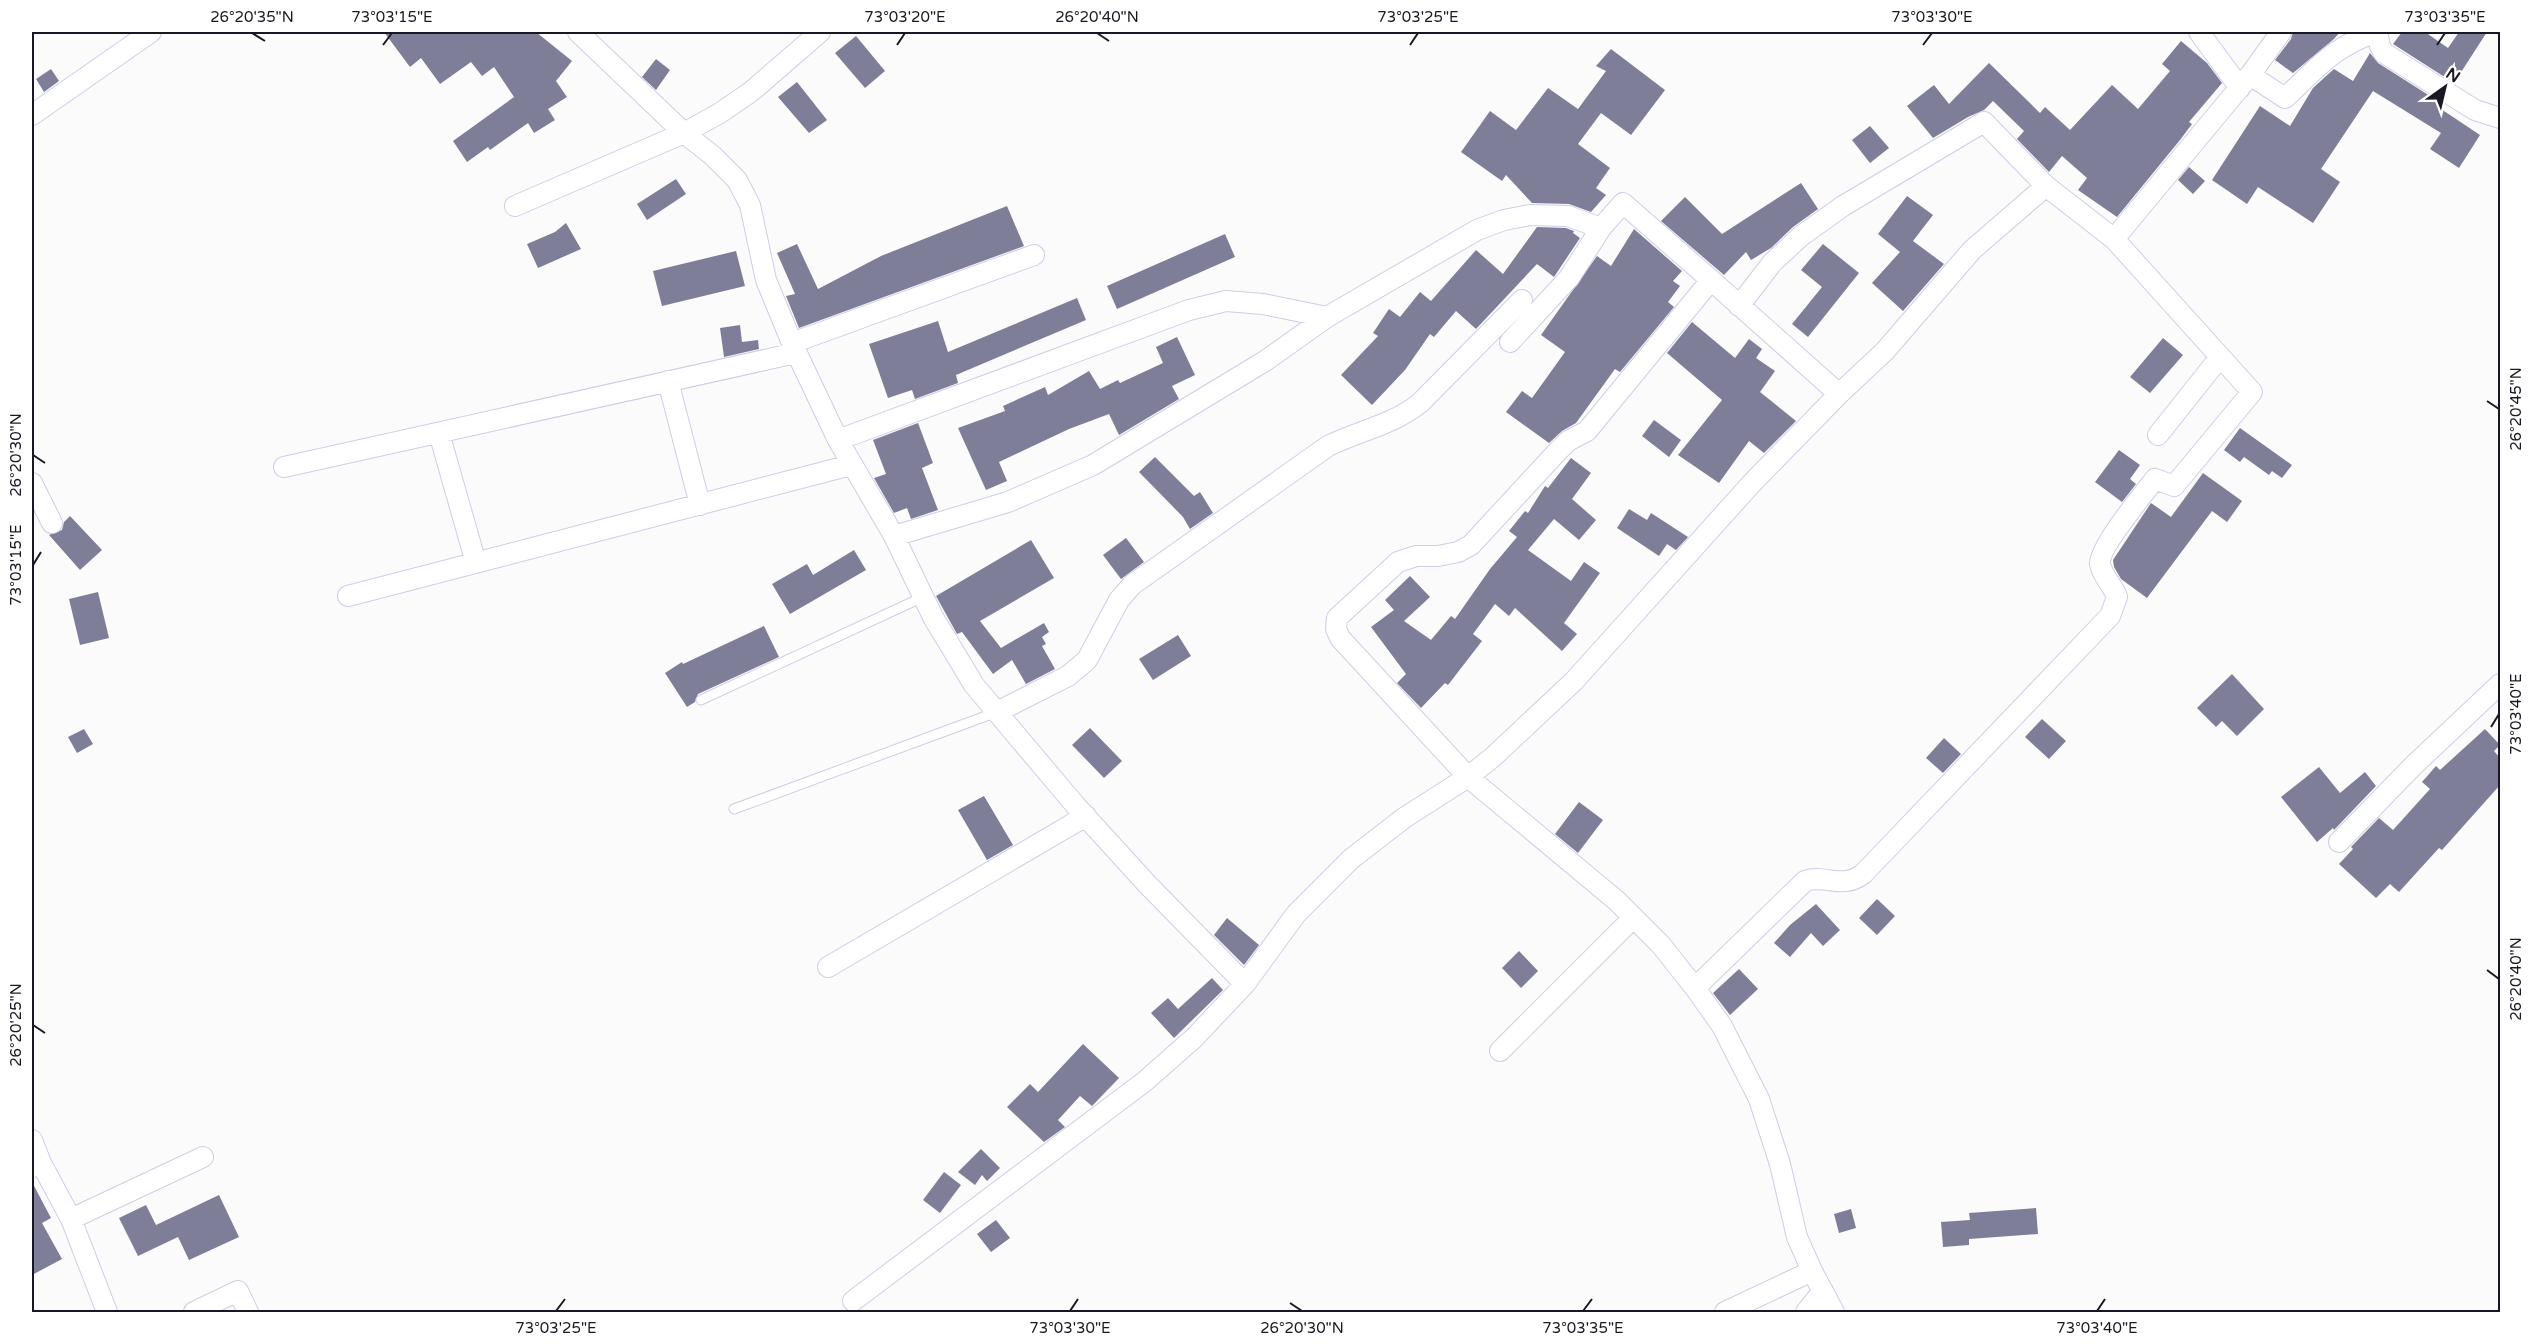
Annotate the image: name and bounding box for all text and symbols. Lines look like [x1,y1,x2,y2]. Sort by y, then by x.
text: 26°20'35"N [210,8,294,26]
text: 73°03'15"E [351,8,433,26]
text: 73°03'20"E [864,8,946,26]
text: 26°20'40"N [1055,8,1139,26]
text: 73°03'25"E [1377,8,1459,26]
text: 73°03'30"E [1891,8,1973,26]
text: 73°03'35"E [2404,8,2486,26]
north arrow [2415,57,2475,117]
text: N [2442,64,2464,87]
text: 26°20'45"N [2507,367,2525,451]
text: 26°20'30"N [7,413,25,497]
text: 73°03'15"E [7,524,25,606]
text: 73°03'40"E [2507,673,2525,755]
text: 26°20'40"N [2507,937,2525,1021]
text: 26°20'25"N [7,983,25,1067]
text: 73°03'25"E [515,1319,597,1337]
text: 73°03'30"E [1029,1319,1111,1337]
text: 26°20'30"N [1260,1319,1344,1337]
text: 73°03'35"E [1542,1319,1624,1337]
text: 73°03'40"E [2056,1319,2138,1337]

